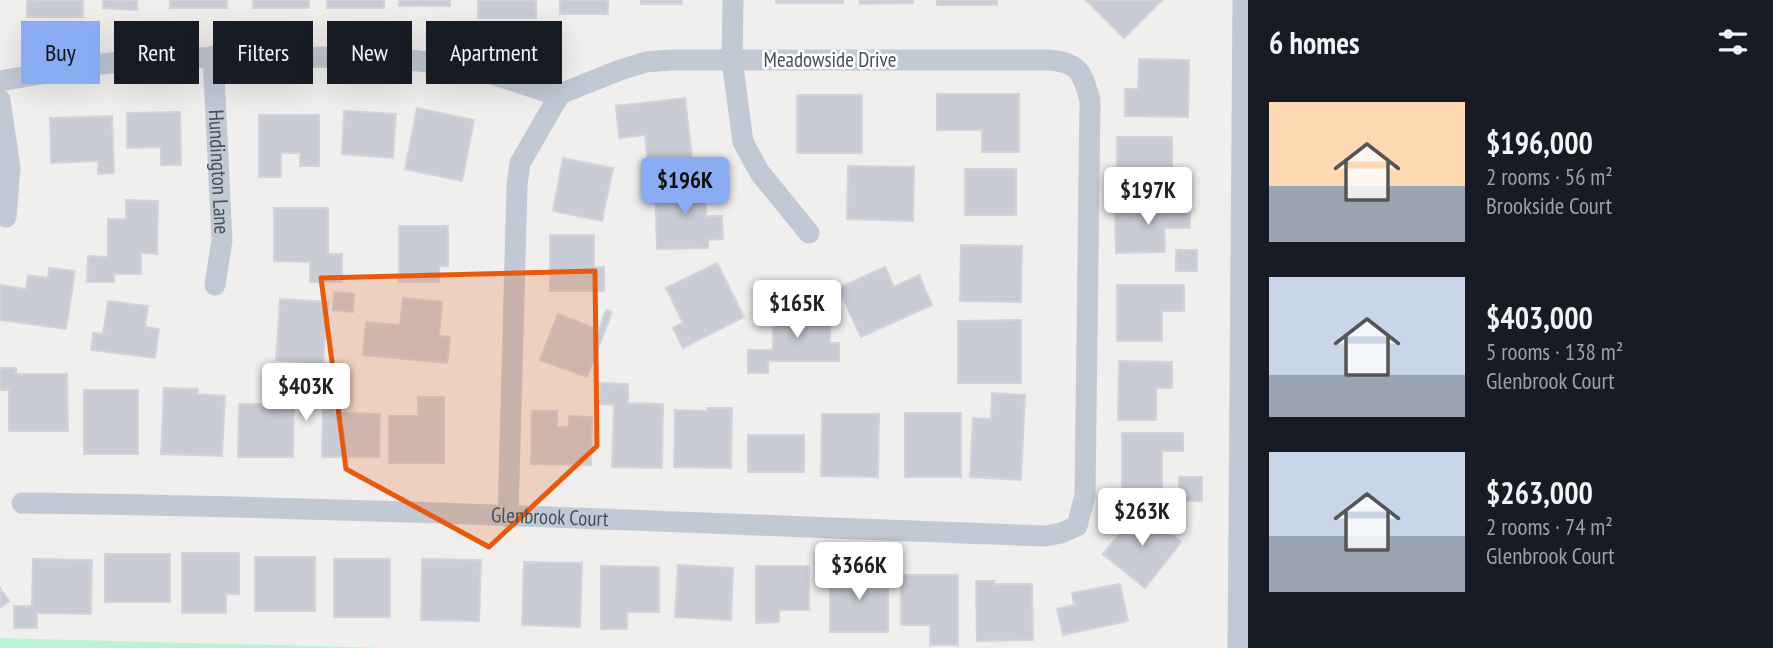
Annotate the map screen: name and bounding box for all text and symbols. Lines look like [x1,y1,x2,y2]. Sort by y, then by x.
chip: Buy [21,21,100,84]
chip: Rent [114,21,199,84]
chip: Filters [213,21,313,84]
chip: New [327,21,412,84]
chip: Apartment [426,21,562,84]
text: 6 homes [1269,23,1360,62]
icon: filters [1714,23,1752,61]
street label: Meadowside Drive [764,46,896,73]
street label: Hundington Lane [203,109,236,235]
text: $196,000 [1486,123,1593,162]
icon: home [1325,130,1409,214]
pin: $196K [636,158,734,217]
text: 2 rooms · 56 m² [1486,162,1613,191]
text: $196K [657,165,713,194]
pin: $197K [1099,168,1197,227]
text: $197K [1120,175,1176,204]
text: Brookside Court [1486,191,1612,220]
pin: $165K [748,280,846,340]
text: $165K [769,288,825,317]
text: $403,000 [1486,298,1593,337]
icon: home [1325,305,1409,389]
text: 5 rooms · 138 m² [1486,337,1623,366]
pin: $403K [257,364,355,423]
text: Glenbrook Court [1486,366,1615,395]
text: $403K [278,371,334,400]
text: $263,000 [1486,473,1593,512]
icon: home [1325,480,1409,564]
pin: $263K [1093,489,1191,548]
text: $263K [1114,496,1170,525]
street label: Glenbrook Court [491,501,609,532]
text: 2 rooms · 74 m² [1486,512,1613,541]
text: Glenbrook Court [1486,541,1615,570]
pin: $366K [810,542,908,602]
text: $366K [831,550,887,579]

